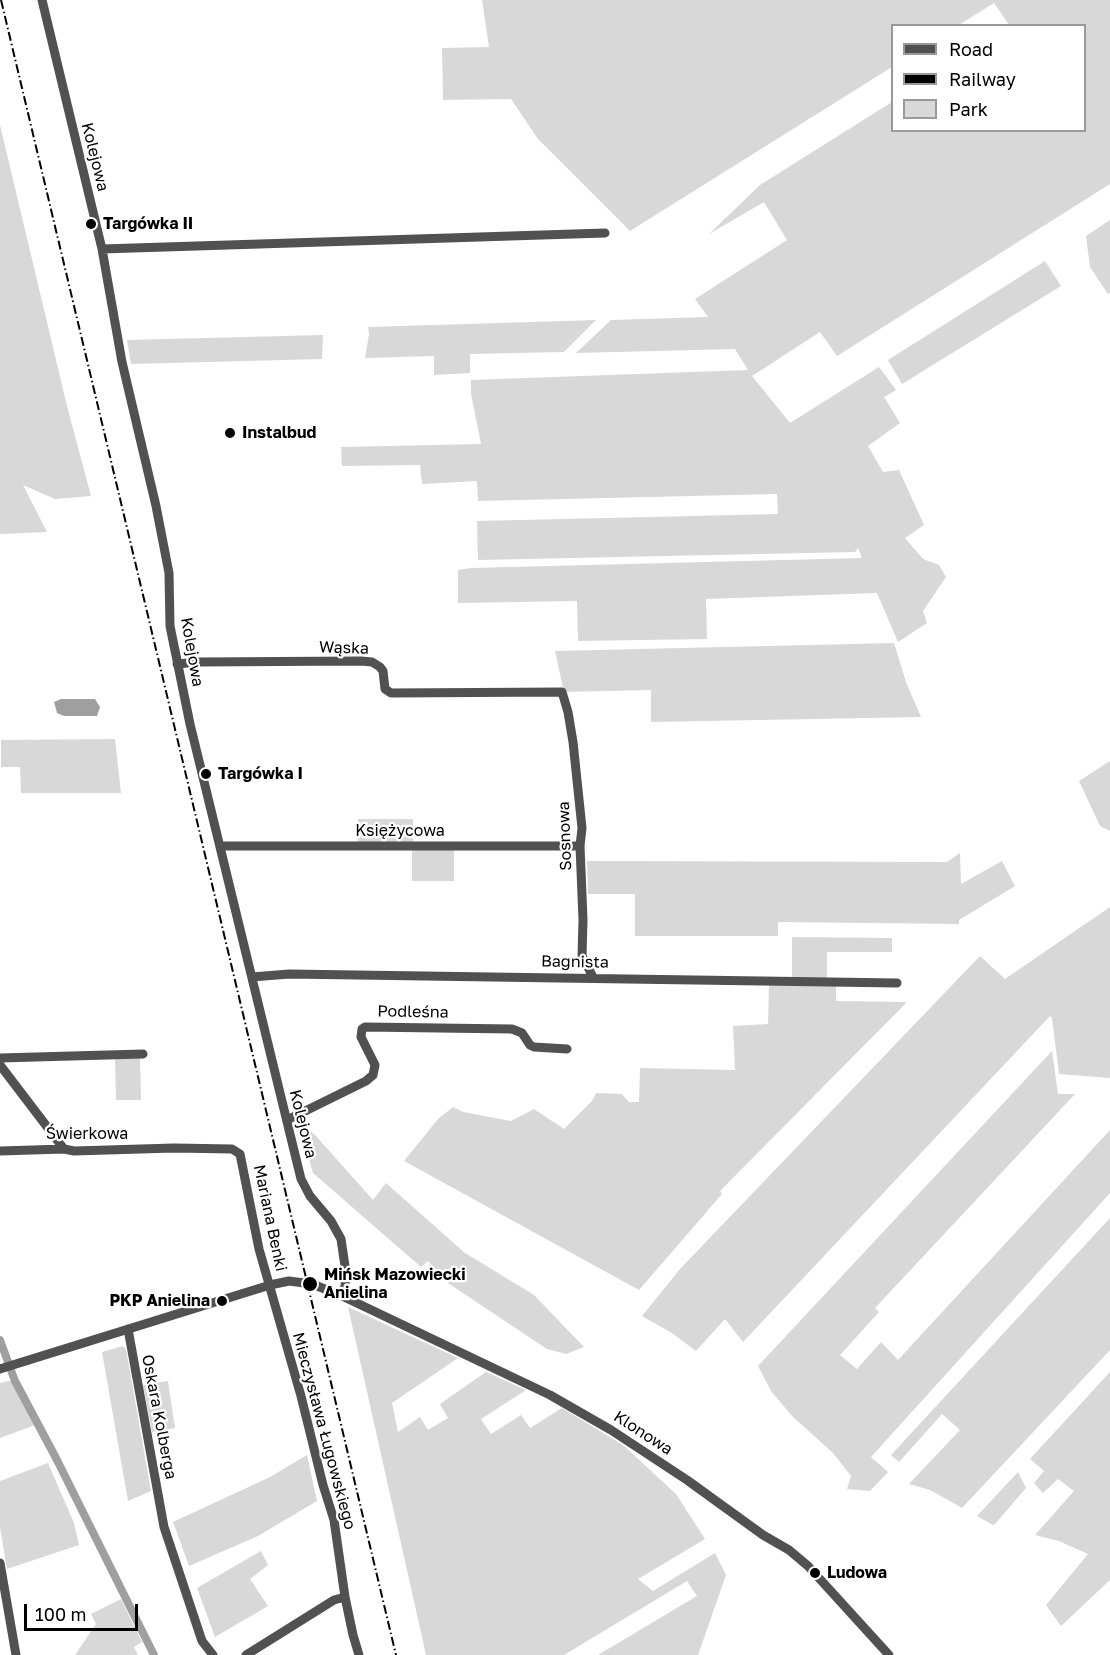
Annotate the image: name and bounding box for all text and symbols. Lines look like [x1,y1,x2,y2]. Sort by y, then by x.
legend [891,24,1086,132]
text: Road [949,38,993,60]
text: Railway [949,68,1016,90]
text: Park [949,98,988,120]
street label: Kolejowa [77,121,113,193]
place label: Targówka II [103,214,193,234]
marker: Targówka II [84,217,98,231]
place label: Instalbud [242,423,316,443]
marker: Instalbud [223,426,237,440]
street label: Kolejowa [176,616,208,688]
street label: Wąska [319,638,369,658]
place label: Targówka I [218,764,303,784]
marker: Targówka I [199,767,213,781]
street label: Sosnowa [554,801,576,871]
street label: Księżycowa [355,821,445,841]
street label: Bagnista [541,952,609,972]
street label: Podleśna [377,1002,449,1022]
street label: Kolejowa [285,1088,321,1160]
street label: Świerkowa [46,1124,128,1144]
street label: Mariana Benki [249,1163,291,1273]
place label: Mińsk Mazowiecki Anielina [324,1265,466,1303]
marker: Mińsk Mazowiecki Anielina [301,1275,319,1293]
place label: PKP Anielina [109,1291,210,1311]
marker: PKP Anielina [215,1294,229,1308]
street label: Mieczysława Ługowskiego [288,1330,360,1532]
street label: Oskara Kolberga [137,1353,181,1481]
street label: Klonowa [610,1407,676,1459]
place label: Ludowa [827,1563,887,1583]
marker: Ludowa [808,1566,822,1580]
scale bar [27,1592,141,1630]
text: 100 m [35,1603,86,1625]

